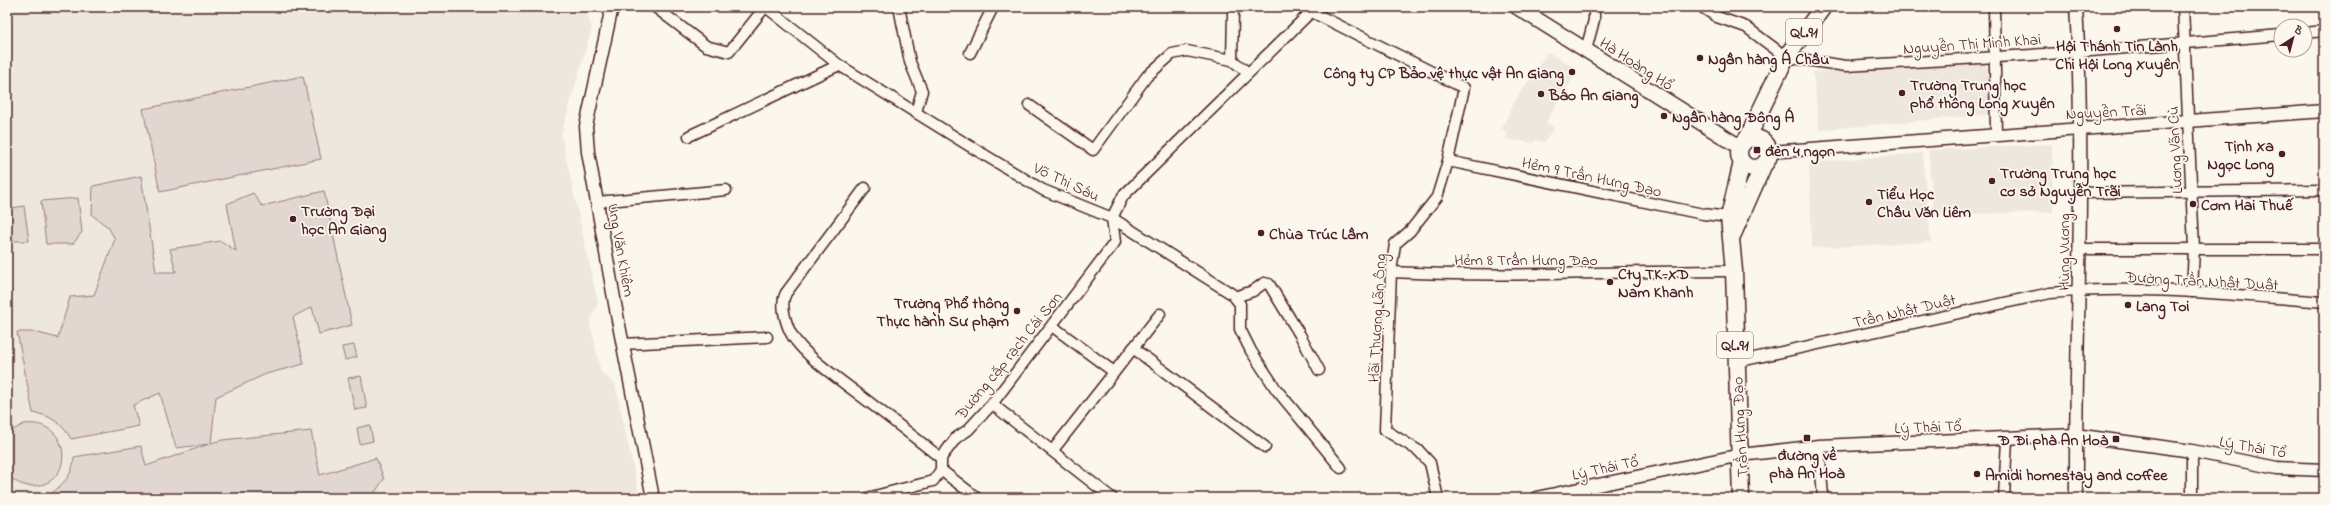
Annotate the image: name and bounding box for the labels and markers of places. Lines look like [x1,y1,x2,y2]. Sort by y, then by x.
marker: Hội Thánh Tin Lành Chi Hội Long Xuyên [2112,24,2122,34]
place label: Hội Thánh Tin Lành Chi Hội Long Xuyên [2055,35,2179,78]
place label: Ngân hàng Á Châu [1708,48,1829,73]
marker: Ngân hàng Á Châu [1695,53,1705,63]
place label: Công ty CP Bảo vệ thực vật An Giang [1324,62,1564,87]
marker: Công ty CP Bảo vệ thực vật An Giang [1567,67,1577,77]
place label: Trường Trung học phổ thông Long Xuyên [1910,74,2055,117]
place label: Báo An Giang [1548,84,1639,109]
marker: Trường Trung học phổ thông Long Xuyên [1897,88,1907,98]
marker: Báo An Giang [1536,89,1546,99]
place label: Ngân hàng Đông Á [1672,106,1794,131]
marker: Ngân hàng Đông Á [1659,111,1669,121]
place label: Tịnh Xa Ngọc Long [2207,135,2274,178]
place label: đèn 4 ngọn [1765,140,1835,165]
marker: đèn 4 ngọn [1752,145,1762,155]
marker: Tịnh Xa Ngọc Long [2277,149,2287,159]
place label: Trường Trung học cơ sở Nguyễn Trãi [2000,162,2121,205]
marker: Trường Trung học cơ sở Nguyễn Trãi [1987,176,1997,186]
place label: Tiểu Học Châu Văn Liêm [1877,183,1972,225]
place label: Cơm Hai Thuế [2201,194,2294,218]
marker: Tiểu Học Châu Văn Liêm [1864,197,1874,207]
marker: Cơm Hai Thuế [2188,199,2198,209]
place label: Trường Đại học An Giang [301,200,386,243]
marker: Trường Đại học An Giang [288,214,298,224]
place label: Chùa Trúc Lâm [1269,223,1369,247]
marker: Chùa Trúc Lâm [1256,228,1266,238]
place label: Cty TK-XD Nam Khanh [1618,263,1694,305]
marker: Cty TK-XD Nam Khanh [1605,277,1615,287]
place label: Trường Phổ thông Thực hành Sư phạm [877,292,1010,334]
place label: Lang Toi [2136,295,2189,320]
marker: Lang Toi [2123,300,2133,310]
marker: Trường Phổ thông Thực hành Sư phạm [1012,306,1022,316]
place label: Đ Đi phà An Hoà [1997,429,2109,453]
marker: đường về phà An Hoà [1802,433,1812,443]
marker: Đ Đi phà An Hoà [2111,434,2121,444]
place label: đường về phà An Hoà [1769,444,1846,486]
place label: Amidi homestay and coffee [1985,464,2168,489]
marker: Amidi homestay and coffee [1972,469,1982,479]

